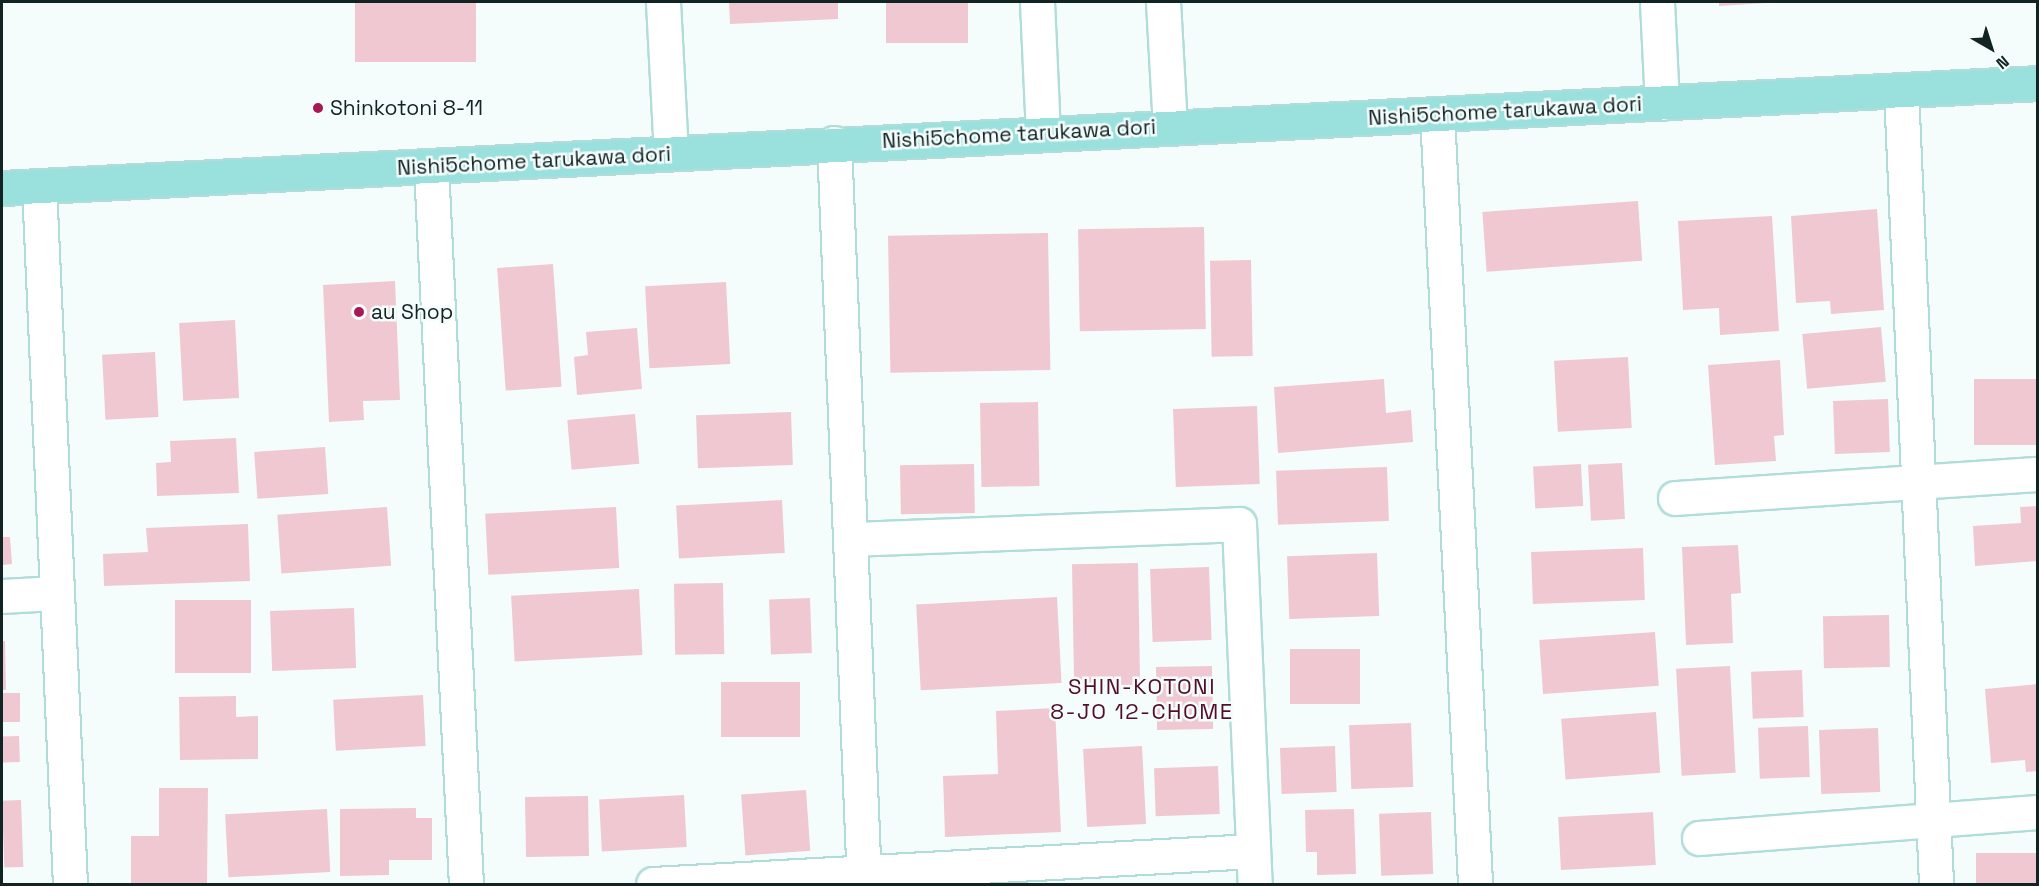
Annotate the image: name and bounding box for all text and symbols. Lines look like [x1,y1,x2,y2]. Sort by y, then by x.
north arrow [1961,18,2021,78]
text: N [1992,51,2013,74]
street label: Nishi5chome tarukawa dori [1367,91,1643,131]
place label: Shinkotoni 8-11 [330,95,483,121]
marker: Shinkotoni 8-11 [311,101,325,115]
street label: Nishi5chome tarukawa dori [881,114,1157,154]
street label: Nishi5chome tarukawa dori [396,141,672,181]
place label: au Shop [371,299,453,325]
marker: au Shop [352,305,366,319]
district label: SHIN-KOTONI 8-JO 12-CHOME [1050,673,1234,724]

